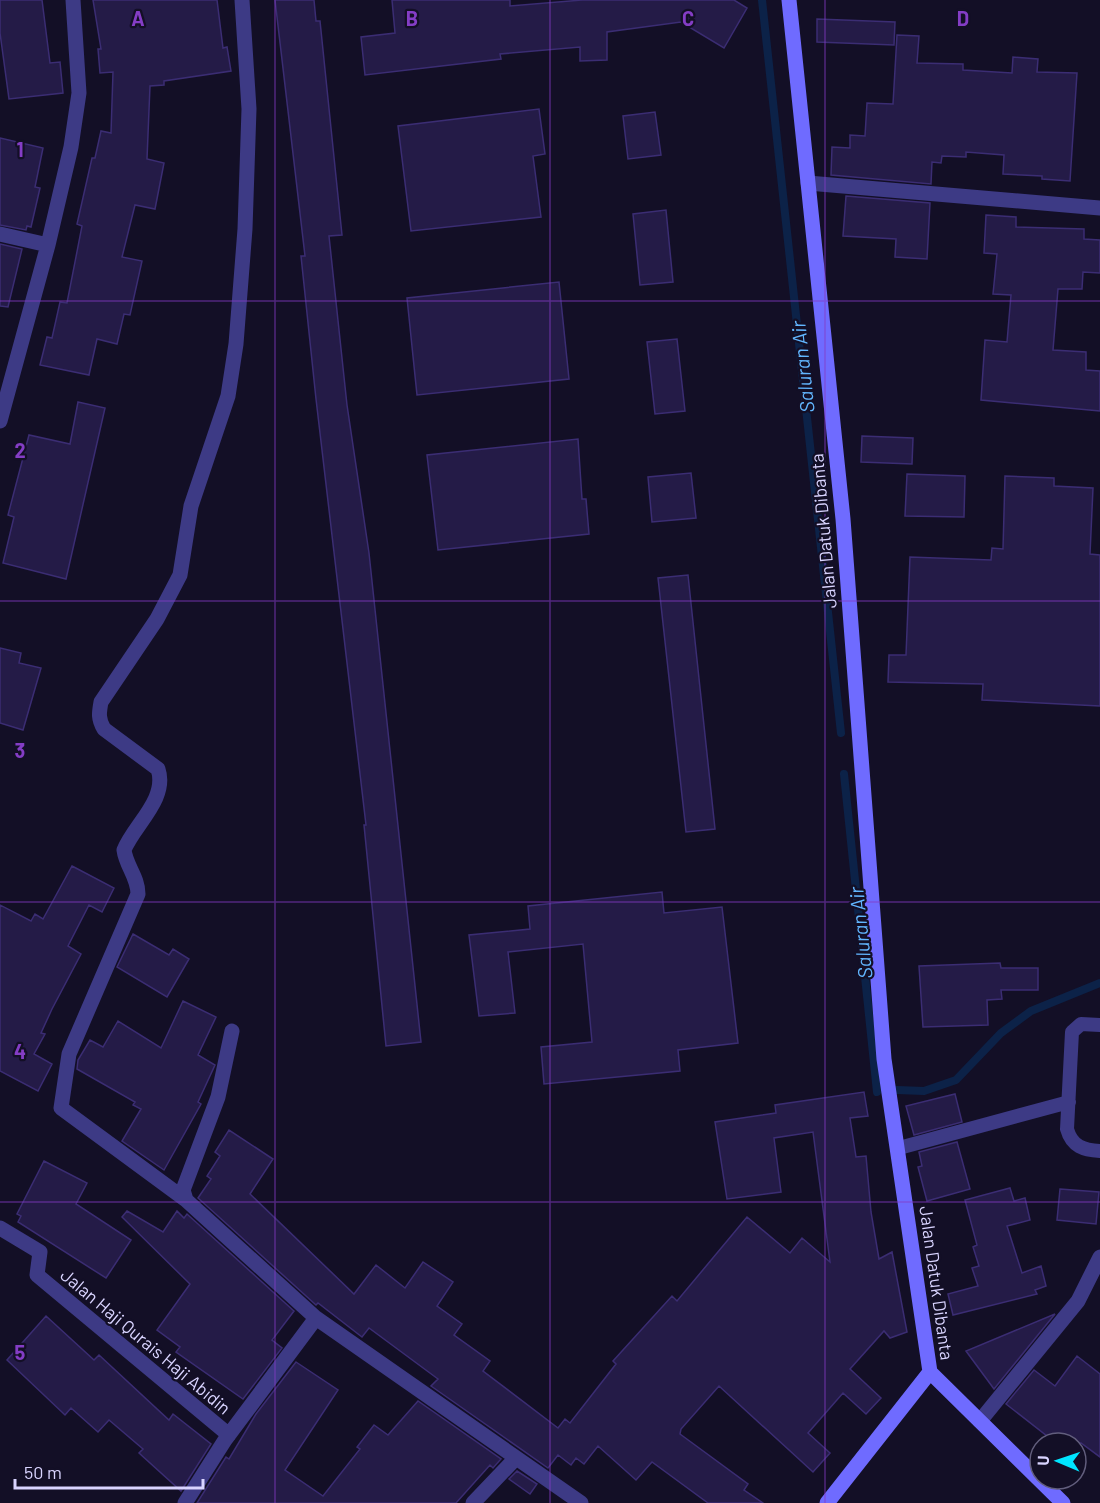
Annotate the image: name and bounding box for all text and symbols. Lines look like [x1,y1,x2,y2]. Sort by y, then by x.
text: A [131,6,145,30]
text: B [406,6,418,30]
text: C [682,6,694,30]
text: D [957,6,969,30]
text: 1 [16,137,24,161]
water label: Saluran Air [785,319,819,414]
text: 2 [14,438,26,462]
street label: Jalan Datuk Dibanta [805,453,841,609]
text: 3 [15,738,25,762]
water label: Saluran Air [843,885,877,980]
text: 4 [14,1039,26,1063]
street label: Jalan Datuk Dibanta [915,1205,959,1361]
street label: Jalan Haji Qurais Haji Abidin [56,1263,236,1419]
text: 5 [15,1340,26,1364]
north arrow [1028,1431,1088,1491]
scale bar [15,1452,202,1490]
text: U [1033,1455,1052,1466]
text: 50 m [24,1461,62,1483]

